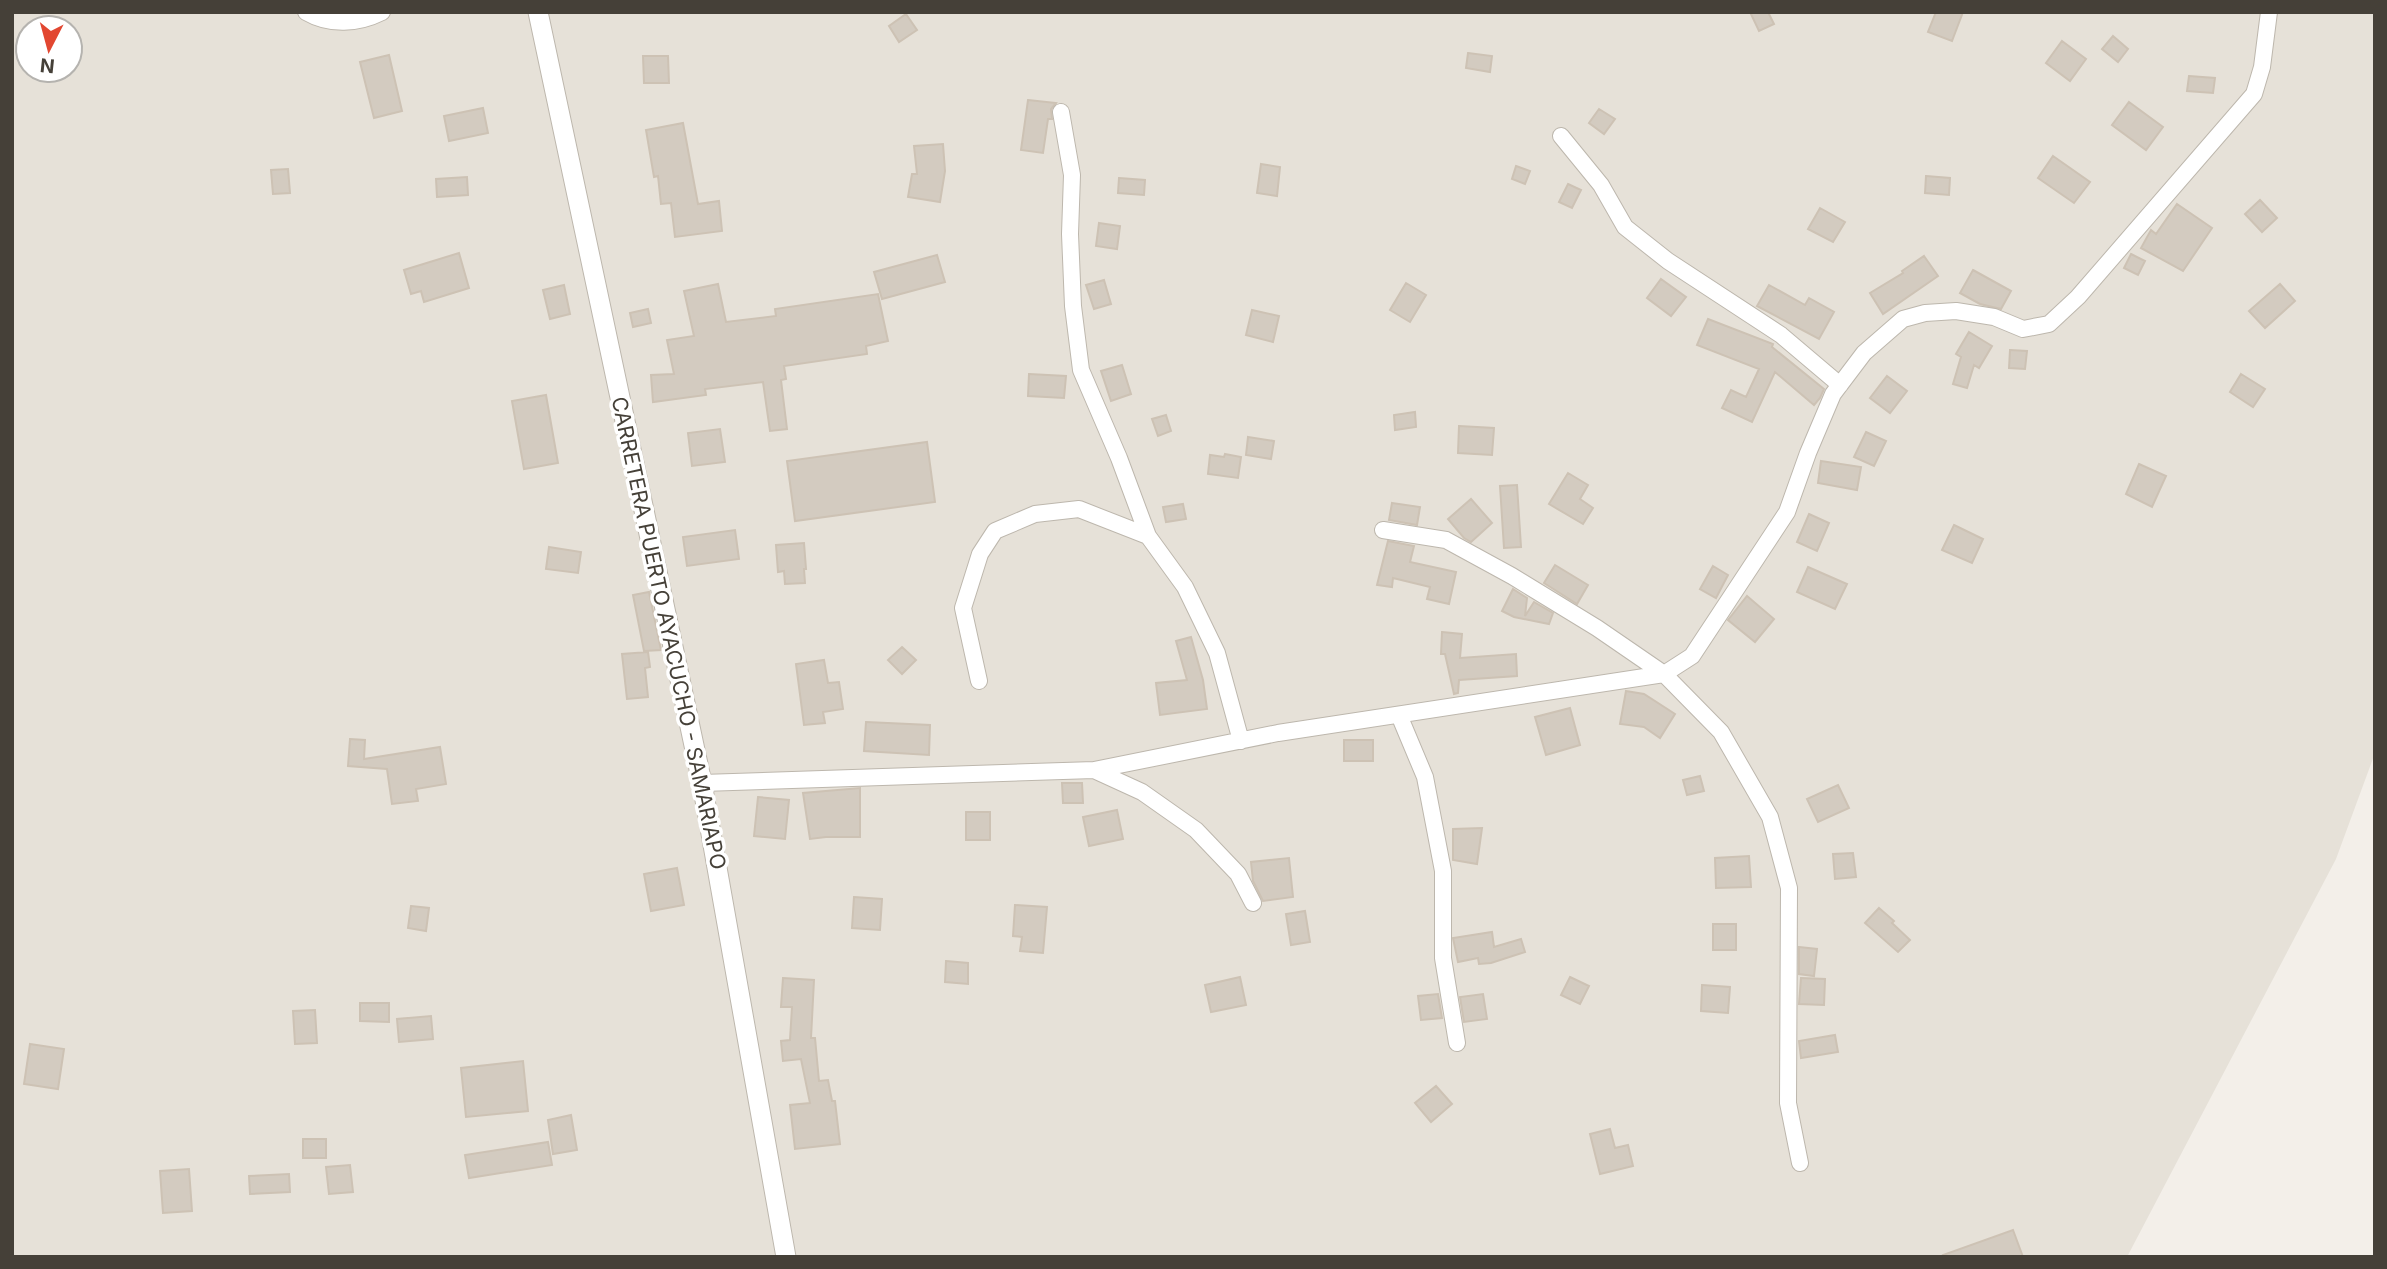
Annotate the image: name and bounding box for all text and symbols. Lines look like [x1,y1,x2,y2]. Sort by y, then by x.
north arrow [14,14,84,84]
text: N [39,53,56,78]
street label: CARRETERA PUERTO AYACUCHO - SAMARIAPO [607,394,731,872]

